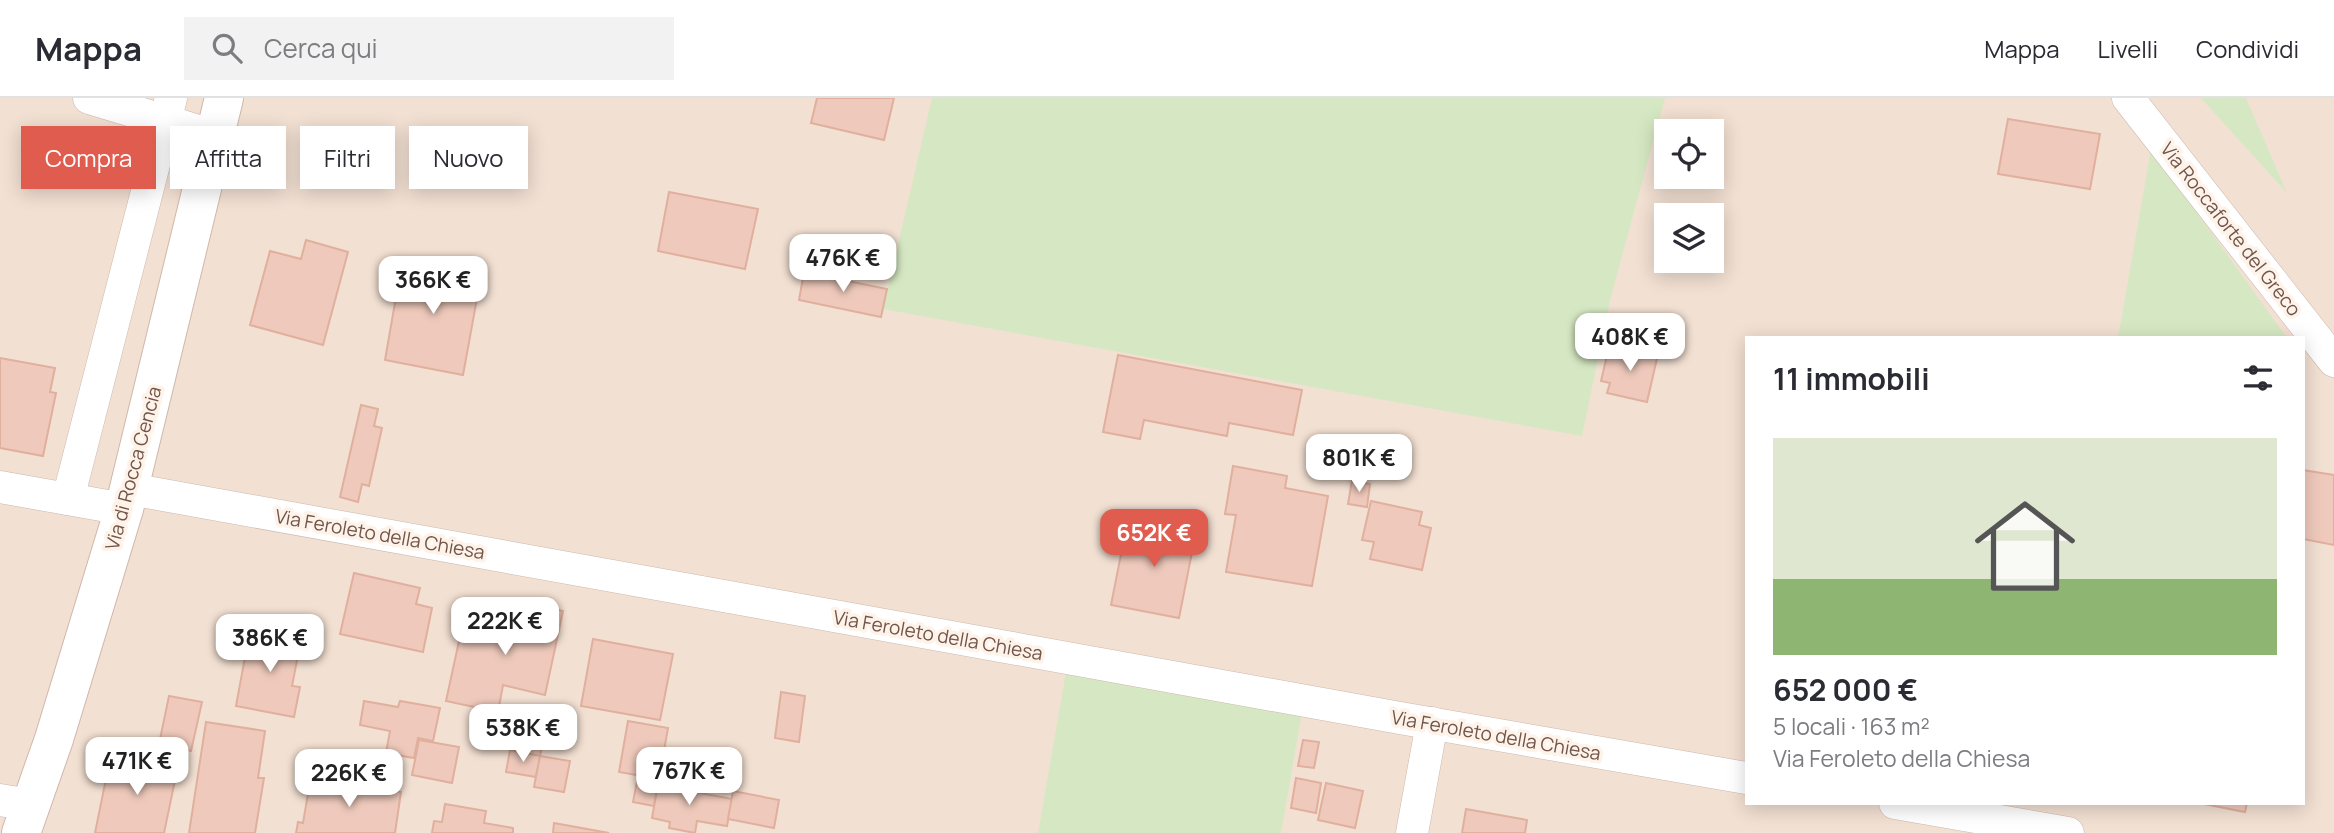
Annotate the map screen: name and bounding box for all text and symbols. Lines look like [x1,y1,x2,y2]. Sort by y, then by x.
search box [184,17,674,80]
text: Mappa [35,26,142,71]
icon: search [208,29,246,67]
text: Cerca qui [264,30,378,66]
text: Mappa [1984,32,2060,65]
text: Livelli [2098,32,2158,65]
text: Condividi [2196,32,2299,65]
map controls [1654,119,1724,273]
button: locate [1654,119,1724,189]
chip: Compra [21,126,156,189]
chip: Affitta [170,126,286,189]
chip: Filtri [300,126,395,189]
chip: Nuovo [409,126,528,189]
street label: Via Roccaforte del Greco [2155,137,2307,321]
button: layers [1654,203,1724,273]
pin: 476K € [786,234,900,294]
text: 476K € [805,241,881,273]
pin: 366K € [376,256,490,316]
text: 366K € [395,263,471,295]
pin: 408K € [1573,314,1687,373]
text: 408K € [1591,320,1669,352]
text: 11 immobili [1773,358,1930,399]
icon: filters [2239,359,2277,397]
street label: Via di Rocca Cencia [99,383,167,553]
pin: 801K € [1302,434,1416,494]
text: 801K € [1322,441,1396,473]
icon: home [1962,483,2088,609]
street label: Via Feroleto della Chiesa [273,503,487,565]
pin: 652K € [1097,510,1211,569]
text: 652K € [1116,516,1192,548]
pin: 222K € [448,598,562,657]
text: 222K € [467,604,543,636]
street label: Via Feroleto della Chiesa [831,604,1045,666]
pin: 386K € [213,614,327,674]
text: 386K € [232,621,308,653]
text: 652 000 € [1773,669,1918,710]
pin: 538K € [466,704,580,764]
street label: Via Feroleto della Chiesa [1389,704,1603,766]
text: 5 locali · 163 m² [1773,710,1930,742]
text: 538K € [485,711,561,743]
pin: 471K € [80,738,194,797]
text: Via Feroleto della Chiesa [1773,742,2030,774]
text: 471K € [101,744,173,776]
pin: 767K € [632,748,746,807]
pin: 226K € [292,750,406,809]
text: 767K € [652,754,726,786]
text: 226K € [311,756,387,788]

